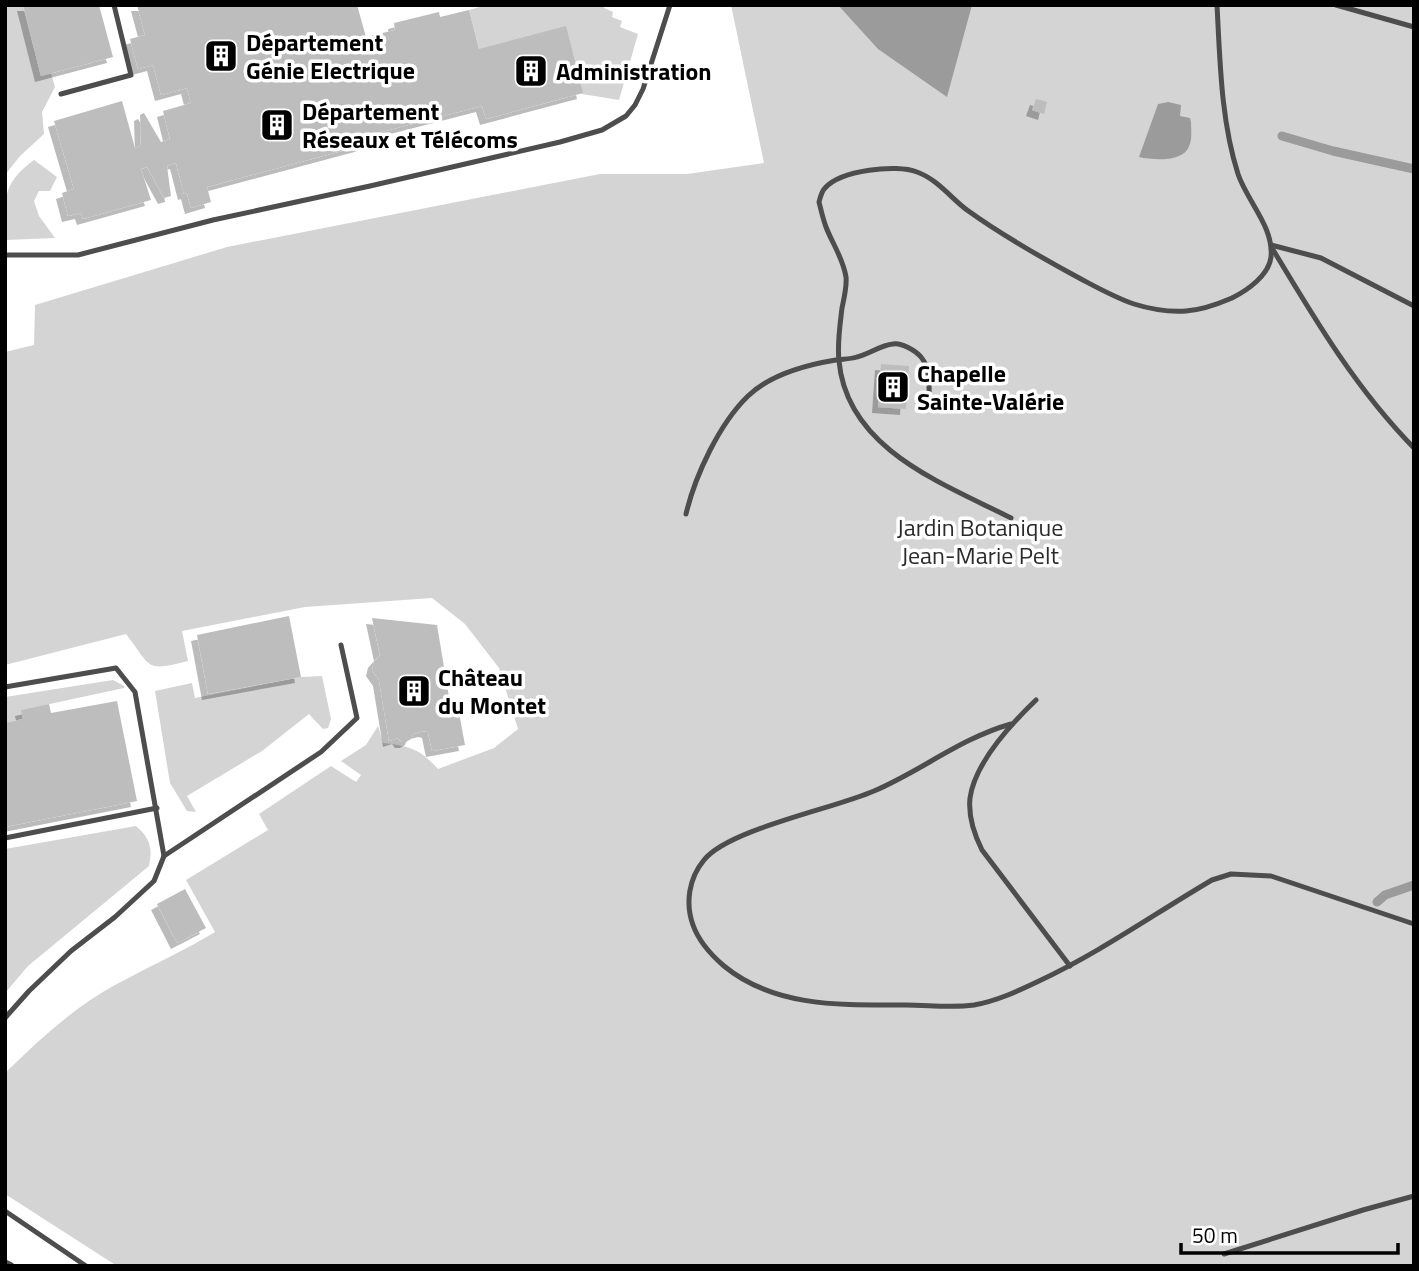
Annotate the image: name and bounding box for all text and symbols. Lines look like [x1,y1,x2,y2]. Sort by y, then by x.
place label: Département Génie Electrique [246,24,415,88]
building icon: Département Génie Electrique [202,37,240,75]
building icon: Administration [512,52,550,90]
place label: Administration [556,53,712,89]
place label: Département Réseaux et Télécoms [302,93,518,157]
building icon: Département Réseaux et Télécoms [258,106,296,144]
place label: Chapelle Sainte-Valérie [917,355,1064,419]
building icon: Chapelle Sainte-Valérie [874,368,912,406]
park label: Jardin Botanique Jean-Marie Pelt [897,509,1063,573]
place label: Château du Montet [438,659,546,723]
building icon: Château du Montet [395,672,433,710]
scale bar [1181,1212,1398,1256]
text: 50 m [1192,1219,1238,1251]

